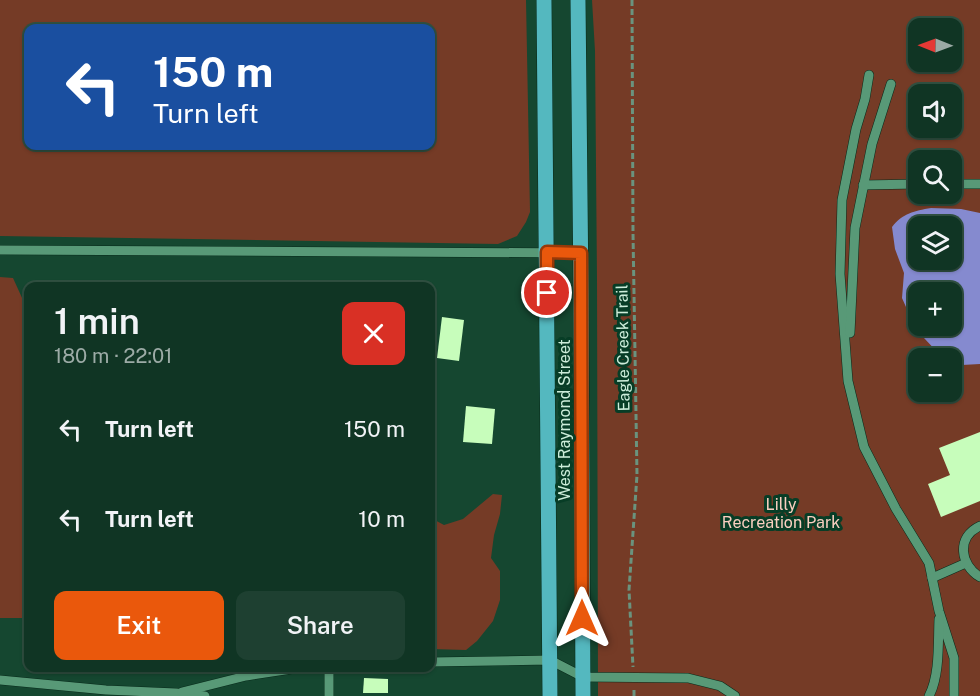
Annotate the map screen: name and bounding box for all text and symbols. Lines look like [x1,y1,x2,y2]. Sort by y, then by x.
north arrow [908,18,962,72]
map controls [908,18,962,402]
text: 150 m [153,47,273,96]
icon: left [54,48,132,126]
button: sound [908,84,962,138]
text: Turn left [153,97,259,129]
button: search [908,150,962,204]
button: layers [908,216,962,270]
pin [521,267,572,318]
icon: arrive [530,276,563,309]
button: + [908,282,962,336]
street label: Eagle Creek Trail [612,284,634,412]
text: 1 min [54,300,140,342]
button: close [342,302,405,365]
street label: West Raymond Street [555,339,574,501]
text: 180 m · 22:01 [54,344,172,368]
button: − [908,348,962,402]
icon: left [54,413,87,446]
text: Turn left [105,416,194,442]
text: 150 m [344,416,405,442]
park label: Lilly Recreation Park [722,495,840,532]
icon: left [54,503,87,536]
text: Turn left [105,506,194,532]
text: 10 m [358,506,405,532]
position arrow [550,586,614,650]
button: Exit [54,591,224,660]
button: Share [236,591,405,660]

